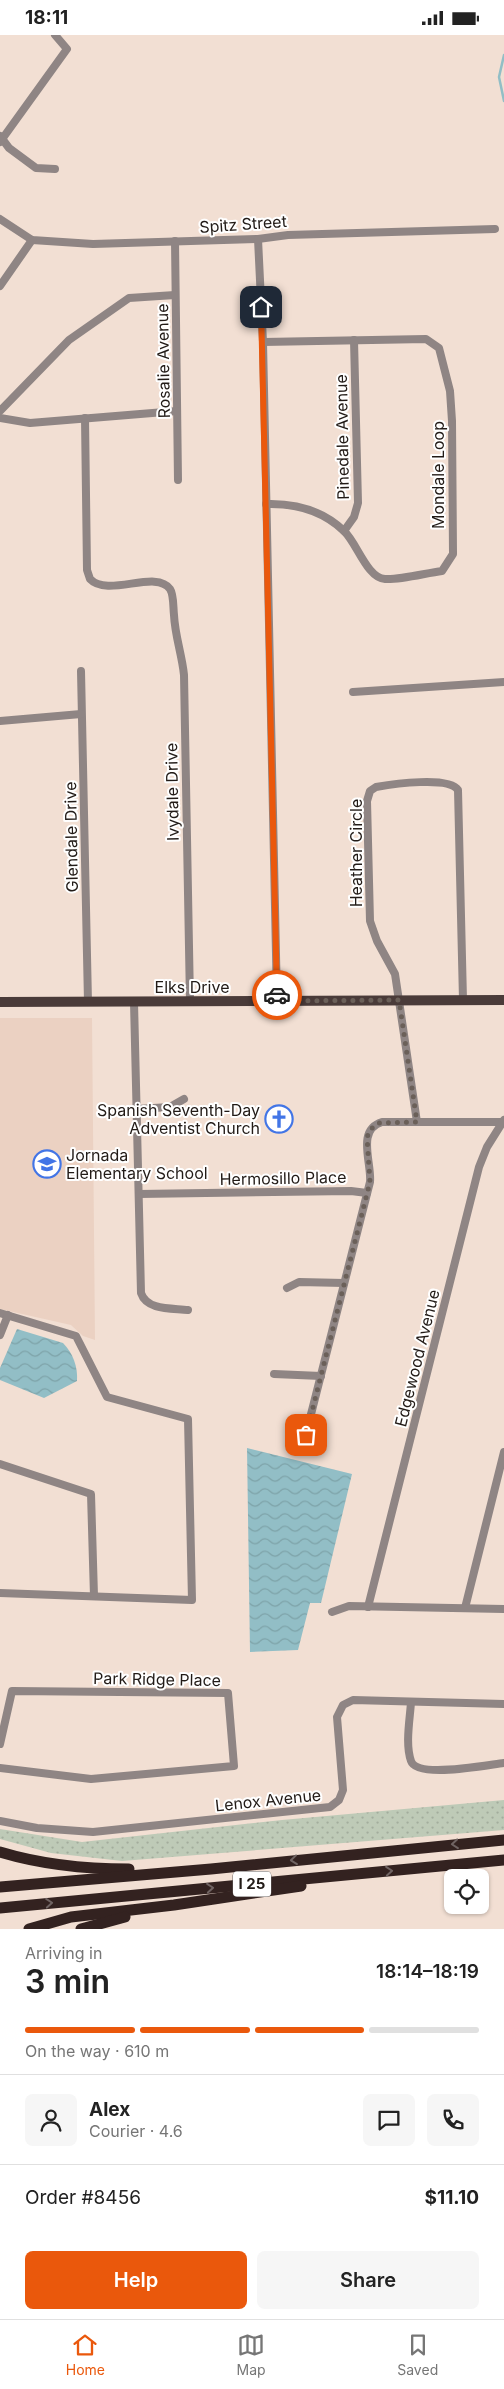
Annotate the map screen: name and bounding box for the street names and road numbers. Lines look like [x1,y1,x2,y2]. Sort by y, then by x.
street label: Spitz Street [199,211,287,237]
street label: Rosalie Avenue [152,303,174,419]
street label: Pinedale Avenue [331,374,353,500]
street label: Mondale Loop [428,421,448,529]
street label: Ivydale Drive [161,743,183,841]
street label: Glendale Drive [60,781,82,893]
street label: Heather Circle [346,799,366,907]
street label: Elks Drive [155,977,229,997]
street label: Hermosillo Place [219,1167,347,1189]
street label: Edgewood Avenue [390,1287,444,1429]
street label: Park Ridge Place [93,1668,221,1690]
street label: Lenox Avenue [214,1784,322,1816]
road number: I 25 [233,1871,271,1897]

